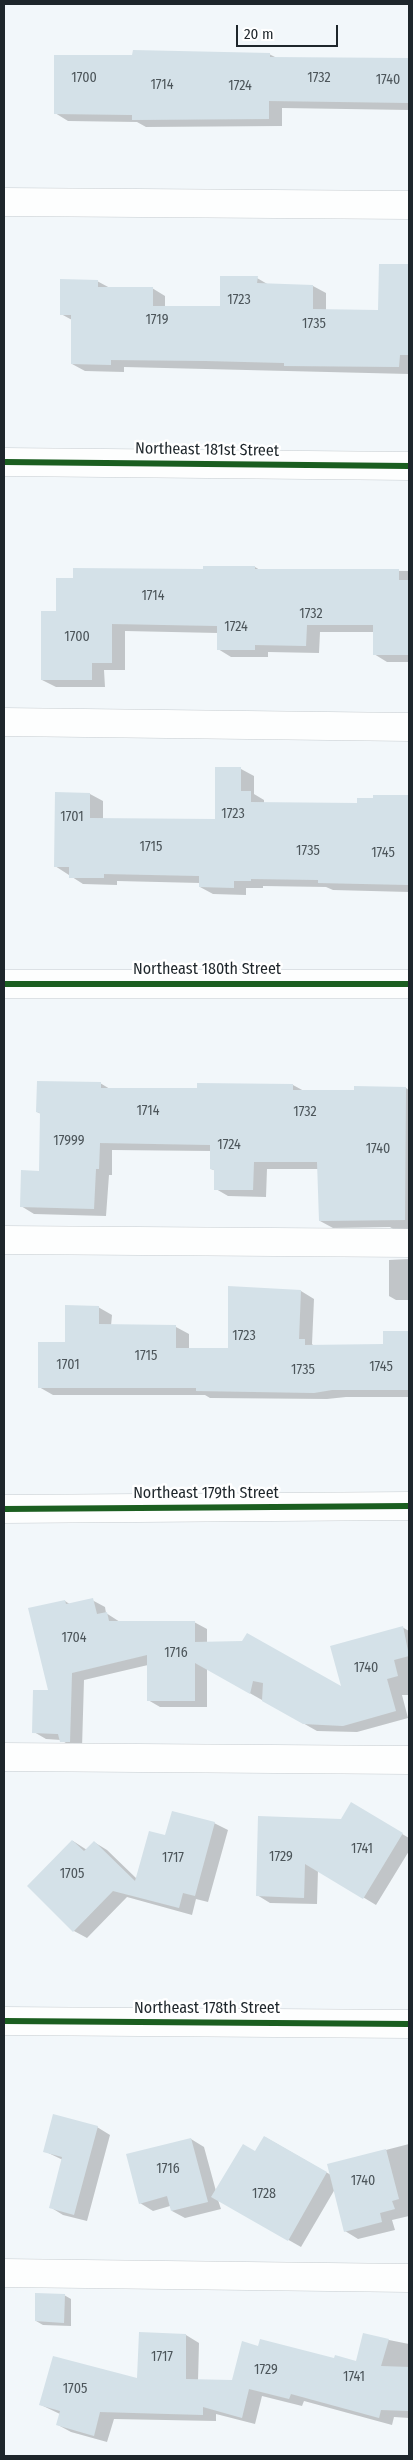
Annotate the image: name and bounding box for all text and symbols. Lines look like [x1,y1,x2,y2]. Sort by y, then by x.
scale bar [238,15,340,47]
text: 20 m [244,25,274,43]
house number: 1700 [71,70,97,86]
house number: 1732 [307,70,331,86]
house number: 1740 [376,72,400,88]
house number: 1714 [150,77,174,93]
house number: 1724 [228,78,252,94]
house number: 1723 [227,292,251,308]
house number: 1719 [145,312,169,328]
house number: 1735 [302,316,326,332]
street label: Northeast 181st Street [135,439,279,461]
house number: 1714 [141,588,165,604]
house number: 1732 [299,606,323,622]
house number: 1724 [224,619,248,635]
house number: 1700 [64,629,90,645]
house number: 1723 [221,806,245,822]
house number: 1701 [60,809,84,825]
house number: 1715 [140,839,162,855]
house number: 1735 [296,843,320,859]
house number: 1745 [371,845,395,861]
street label: Northeast 180th Street [133,960,281,980]
house number: 1714 [136,1103,160,1119]
house number: 1732 [293,1104,317,1120]
house number: 17999 [53,1133,85,1149]
house number: 1724 [217,1137,241,1153]
house number: 1740 [366,1141,390,1157]
house number: 1723 [232,1328,256,1344]
house number: 1715 [135,1348,157,1364]
house number: 1701 [56,1357,80,1373]
house number: 1745 [369,1359,393,1375]
house number: 1735 [291,1362,315,1378]
street label: Northeast 179th Street [133,1484,279,1504]
house number: 1704 [61,1630,87,1646]
house number: 1716 [164,1645,188,1661]
house number: 1740 [354,1660,378,1676]
house number: 1741 [351,1841,373,1857]
house number: 1729 [269,1849,293,1865]
house number: 1717 [162,1850,184,1866]
house number: 1705 [60,1866,84,1882]
street label: Northeast 178th Street [134,1999,280,2019]
house number: 1716 [156,2161,180,2177]
house number: 1740 [351,2173,375,2189]
house number: 1728 [252,2186,276,2202]
house number: 1717 [151,2349,173,2365]
house number: 1729 [254,2362,278,2378]
house number: 1741 [343,2369,365,2385]
house number: 1705 [63,2381,87,2397]

